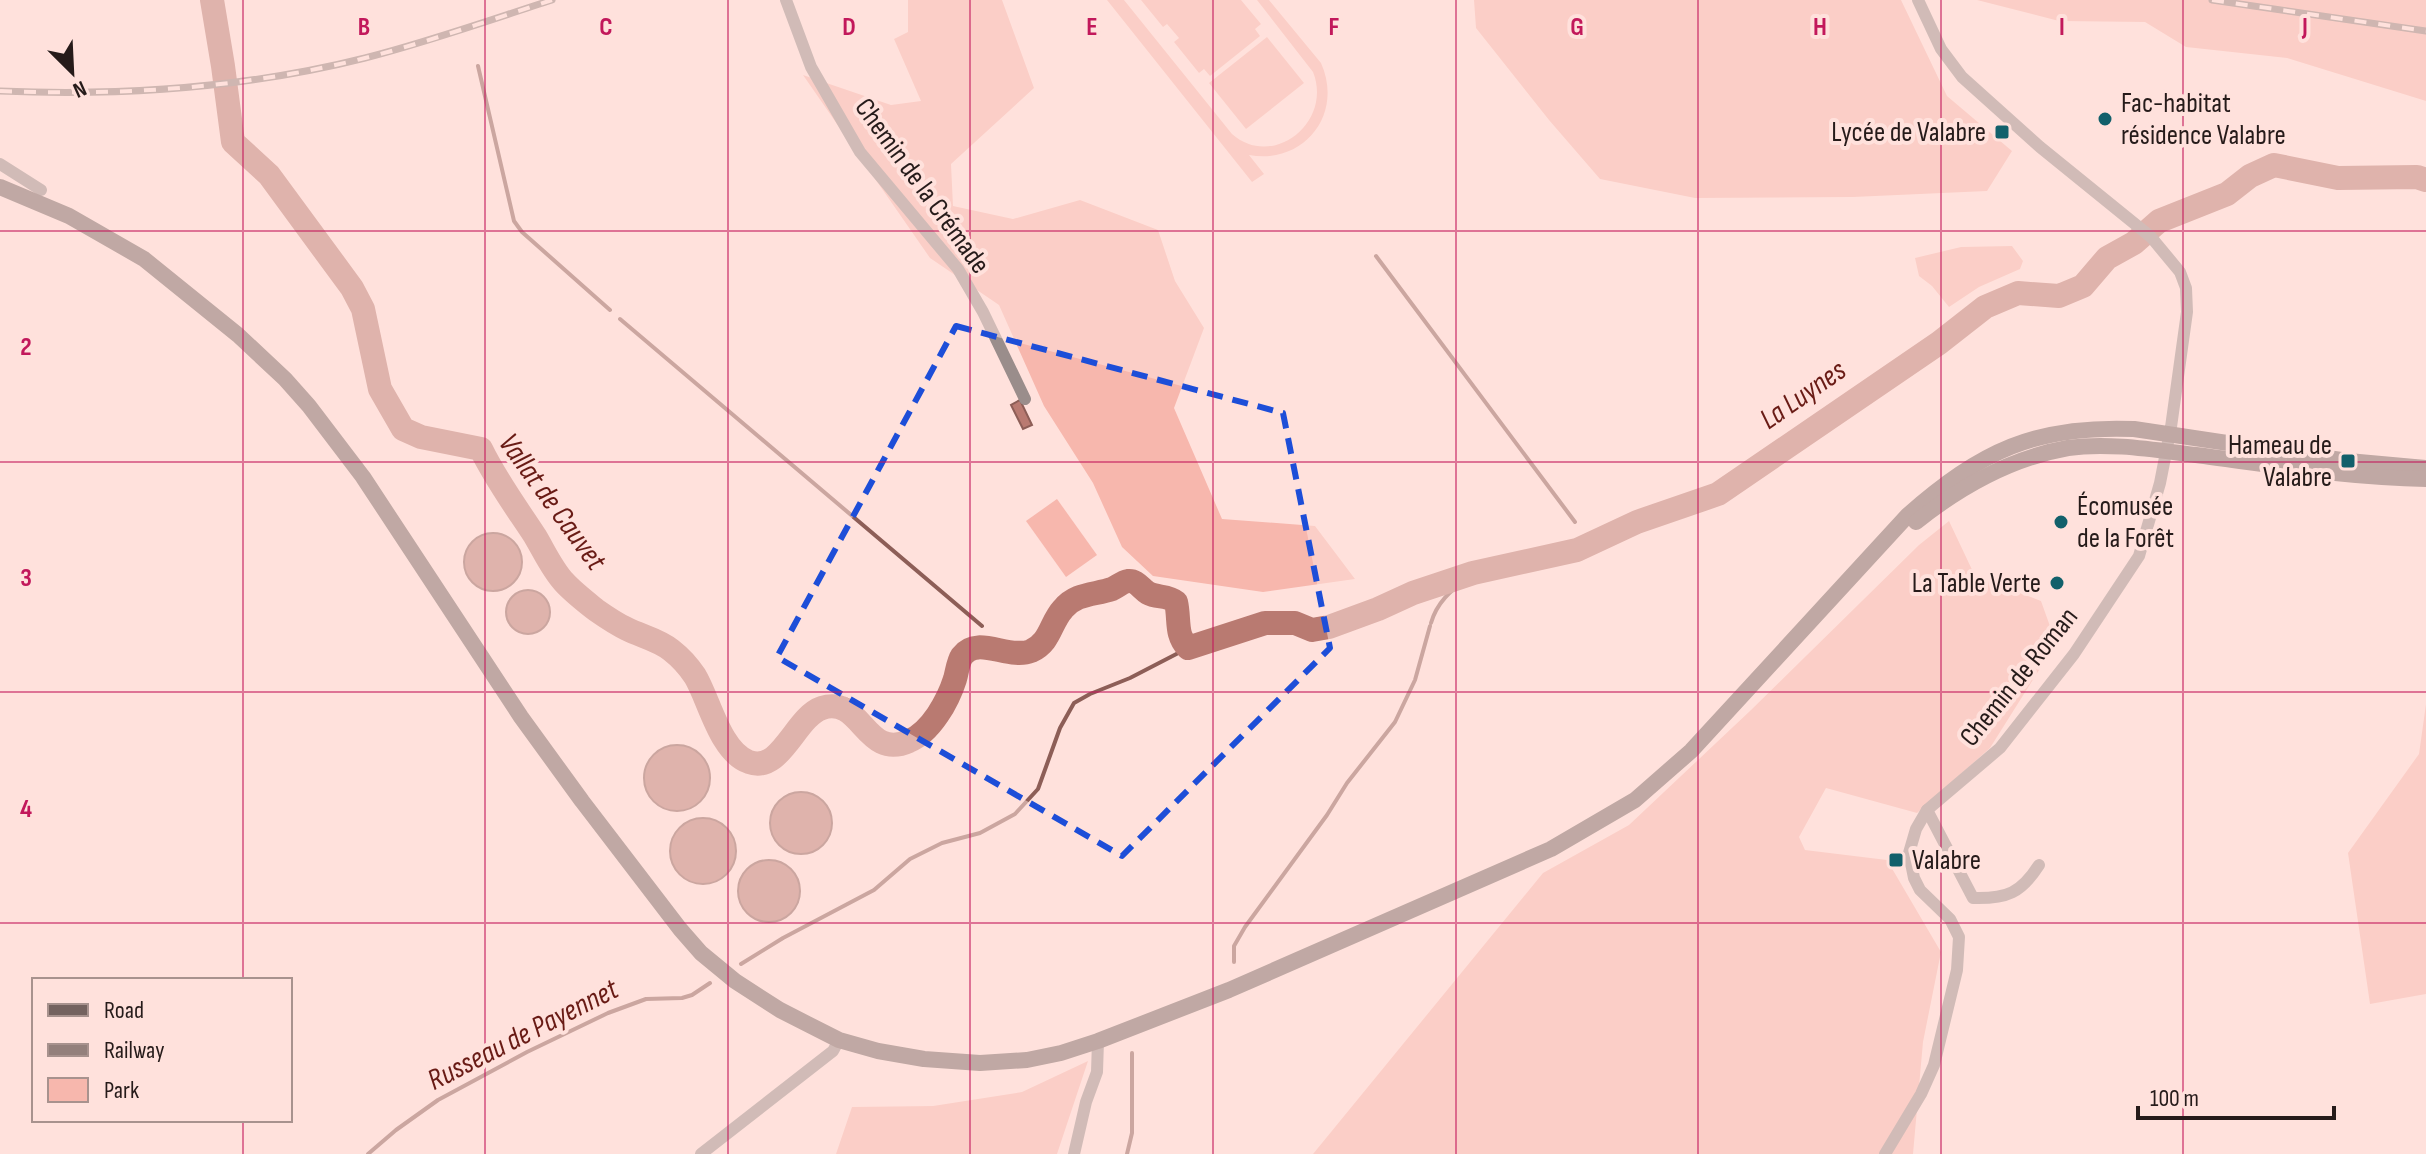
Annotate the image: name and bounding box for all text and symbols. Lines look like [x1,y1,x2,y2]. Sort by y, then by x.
text: B [358,12,370,43]
text: C [599,12,613,43]
text: D [842,12,856,43]
text: E [1086,12,1098,43]
text: F [1329,12,1340,43]
text: G [1570,12,1584,43]
text: H [1813,12,1827,43]
text: I [2059,12,2065,43]
text: J [2301,12,2308,43]
north arrow [32,32,112,112]
text: N [69,74,90,104]
place label: Fac-habitat résidence Valabre [2121,87,2286,152]
street label: Chemin de la Crémade [847,92,997,280]
marker: Fac-habitat résidence Valabre [2096,110,2114,128]
place label: Lycée de Valabre [1831,116,1986,149]
marker: Lycée de Valabre [1993,123,2011,141]
text: 2 [20,332,32,363]
water label: La Luynes [1753,352,1853,437]
water label: Vallat de Cauvet [490,427,614,578]
place label: Hameau de Valabre [2228,429,2332,494]
marker: Hameau de Valabre [2339,452,2357,470]
place label: Écomusée de la Forêt [2077,490,2174,555]
marker: Écomusée de la Forêt [2052,513,2070,531]
text: 3 [20,563,32,594]
place label: La Table Verte [1912,567,2041,600]
marker: La Table Verte [2048,574,2066,592]
street label: Chemin de Roman [1953,601,2085,753]
text: 4 [20,794,32,825]
place label: Valabre [1912,844,1981,877]
marker: Valabre [1887,851,1905,869]
water label: Russeau de Payennet [422,971,625,1099]
legend [32,978,292,1122]
text: Road [104,996,144,1025]
text: Railway [104,1036,164,1065]
scale bar [2138,1070,2334,1120]
text: Park [104,1076,139,1105]
text: 100 m [2150,1084,2199,1113]

